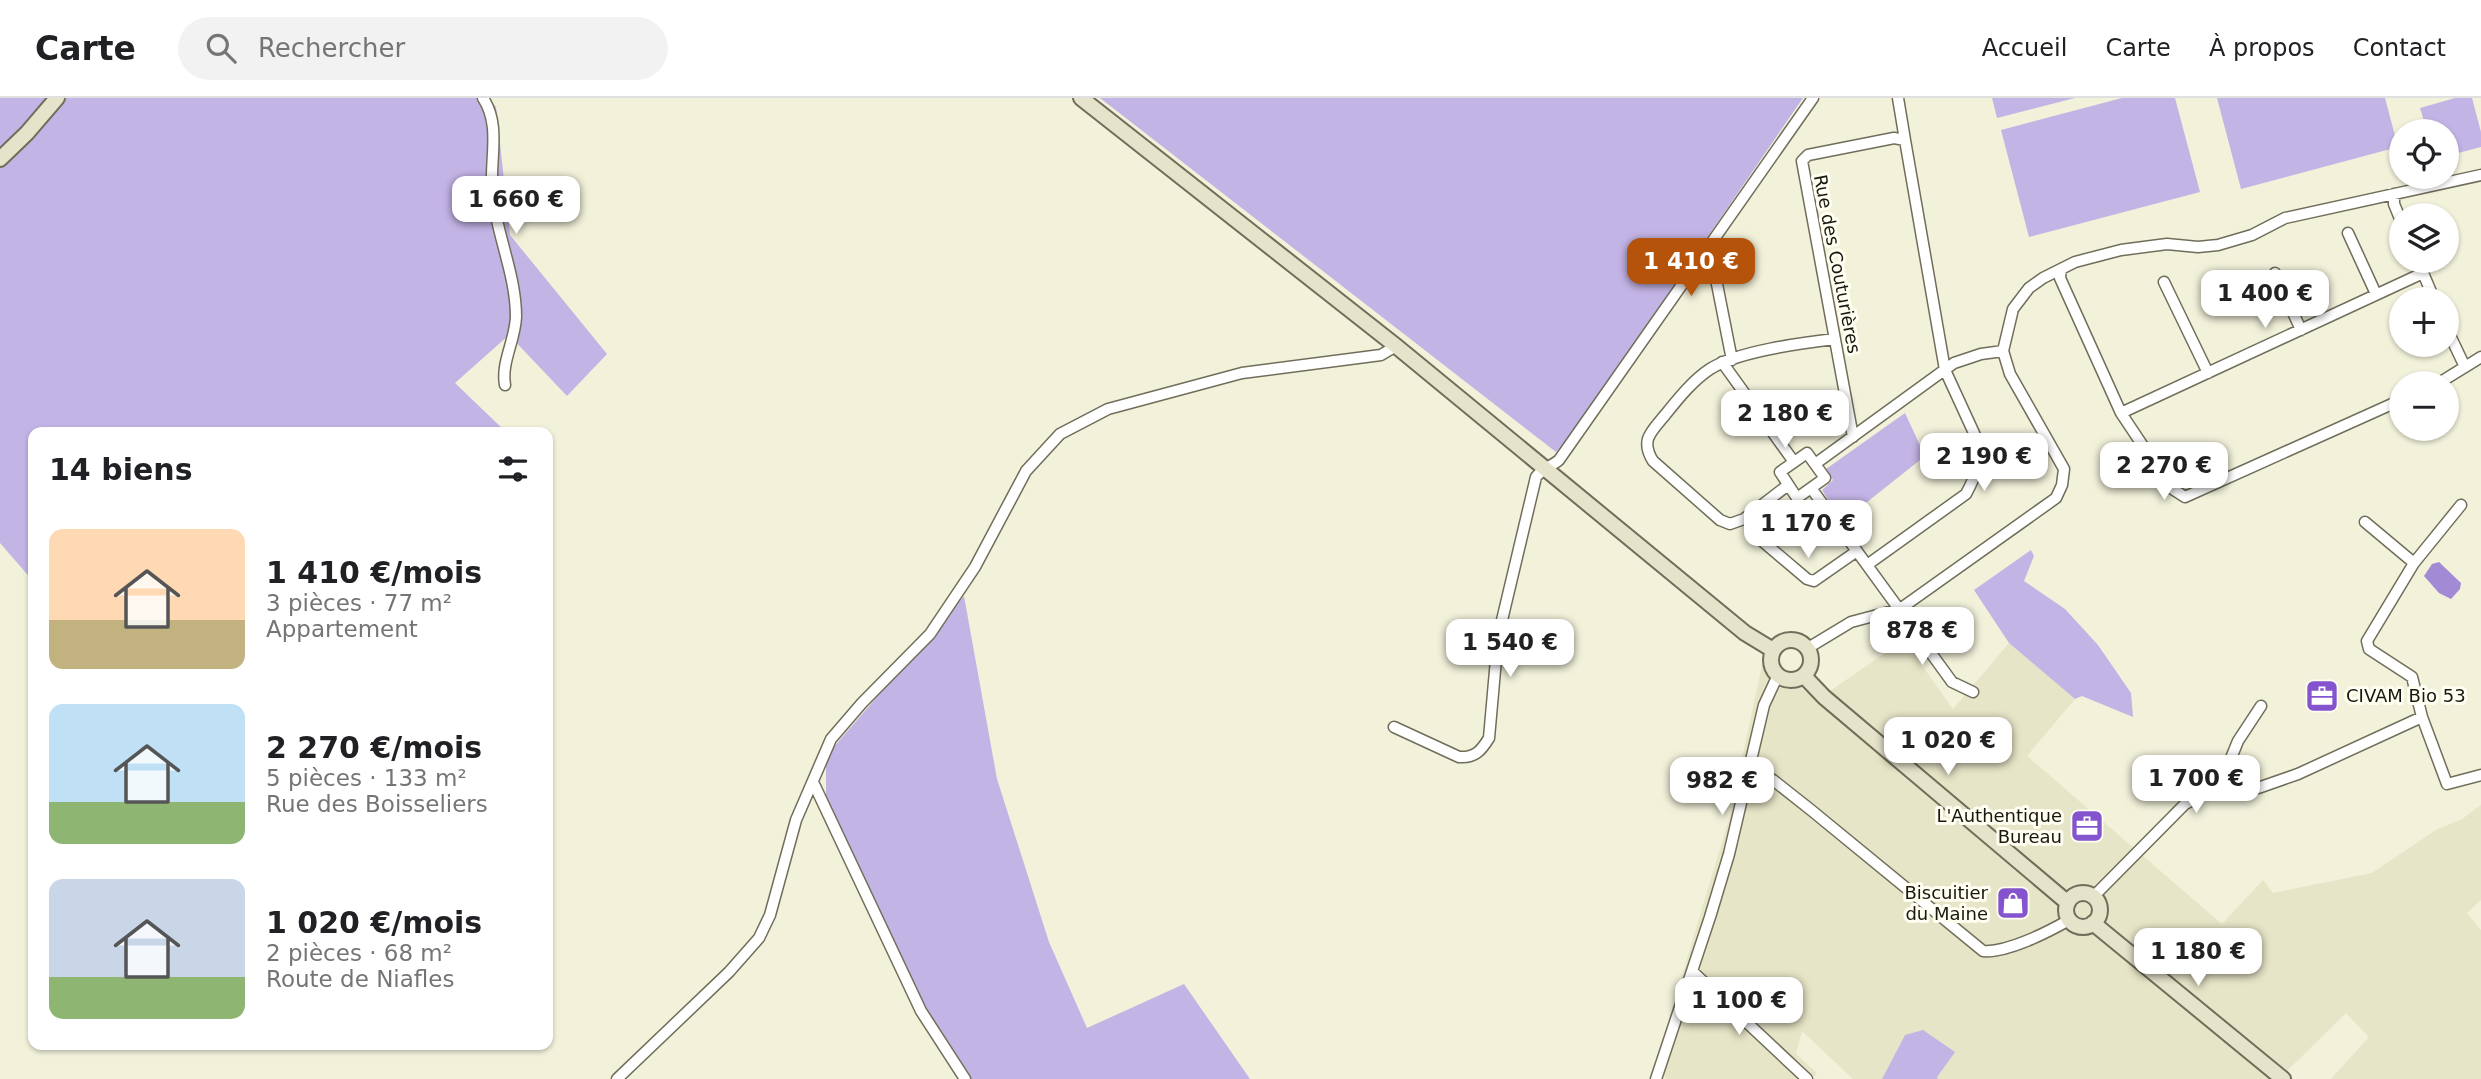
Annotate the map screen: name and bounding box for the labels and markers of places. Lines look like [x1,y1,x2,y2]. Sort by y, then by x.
pin: 1 660 € [451,176,581,236]
pin: 1 410 € [1626,238,1756,298]
pin: 1 400 € [2200,271,2330,330]
pin: 2 180 € [1720,390,1850,450]
pin: 2 190 € [1919,434,2049,493]
pin: 2 270 € [2099,442,2229,502]
pin: 1 170 € [1743,500,1873,560]
pin: 878 € [1873,608,1971,667]
pin: 1 540 € [1445,620,1575,679]
office icon: CIVAM Bio 53 [2303,677,2341,715]
place label: CIVAM Bio 53 [2346,685,2466,706]
pin: 1 020 € [1883,718,2013,777]
pin: 1 700 € [2131,756,2261,815]
pin: 982 € [1673,758,1771,817]
place label: L'Authentique Bureau [1936,805,2062,847]
office icon: L'Authentique Bureau [2068,807,2106,845]
place label: Biscuitier du Maine [1904,882,1989,924]
shop icon: Biscuitier du Maine [1994,884,2032,922]
pin: 1 180 € [2133,928,2263,988]
pin: 1 100 € [1674,978,1804,1037]

